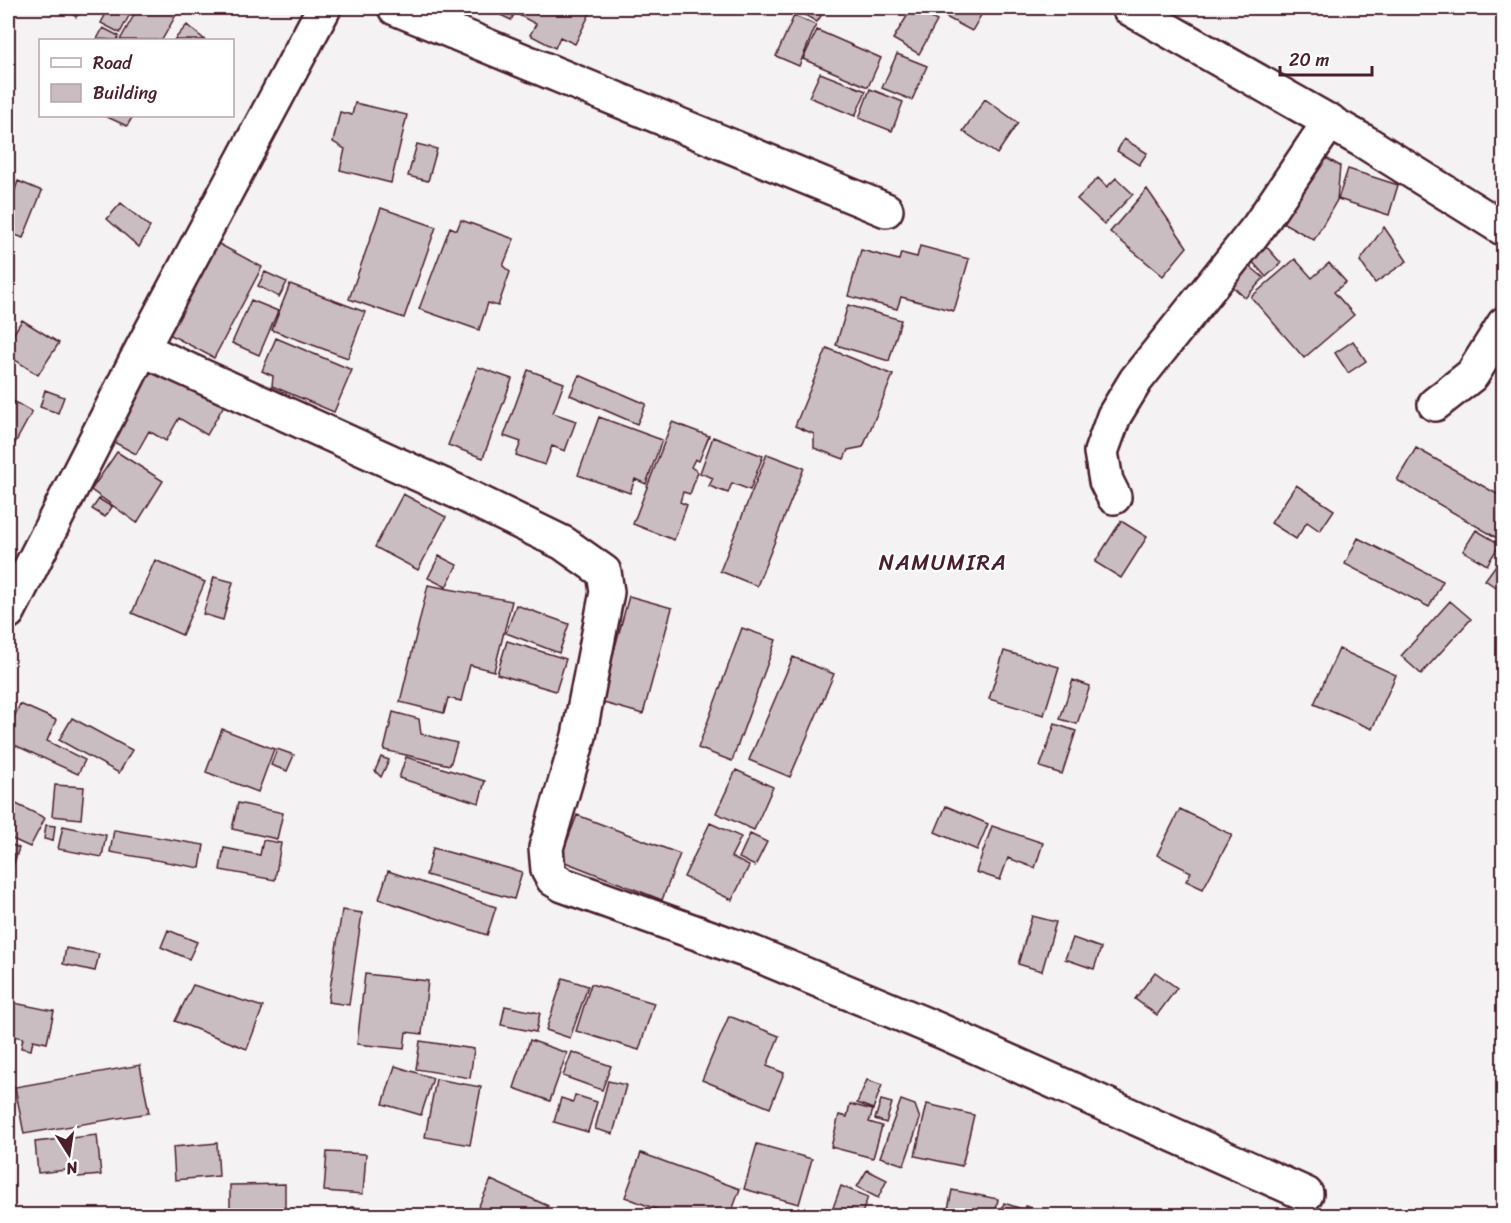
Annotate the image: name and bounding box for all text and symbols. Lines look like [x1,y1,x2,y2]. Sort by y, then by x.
legend [39,39,234,117]
scale bar [1280,39,1372,77]
text: 20 m [1289,44,1329,76]
text: Road [93,47,133,79]
text: Building [93,77,157,109]
district label: NAMUMIRA [879,543,1007,582]
north arrow [39,1124,99,1184]
text: N [63,1153,81,1184]

